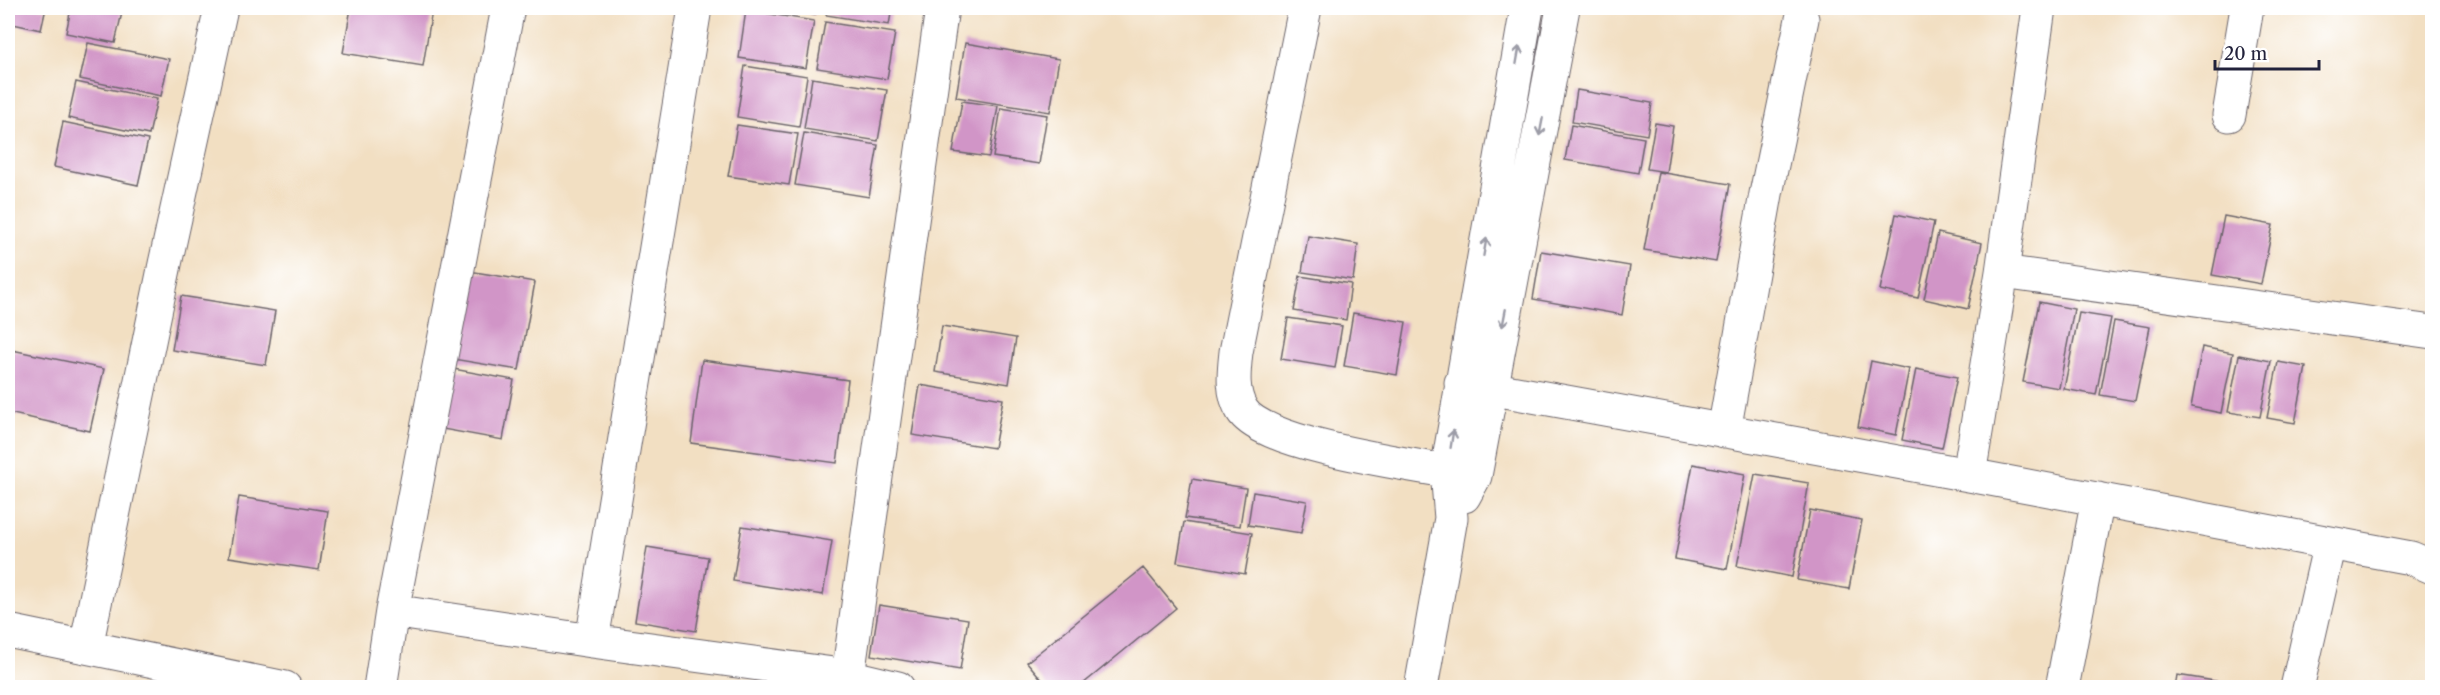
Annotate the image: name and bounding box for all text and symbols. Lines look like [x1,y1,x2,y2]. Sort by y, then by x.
scale bar [2215,33,2318,71]
text: 20 m [2224,43,2268,65]
one-way arrow [1513,46,1524,65]
one-way arrow [1535,117,1546,136]
one-way arrow [1480,238,1491,257]
one-way arrow [1498,308,1509,328]
one-way arrow [1446,430,1457,450]

